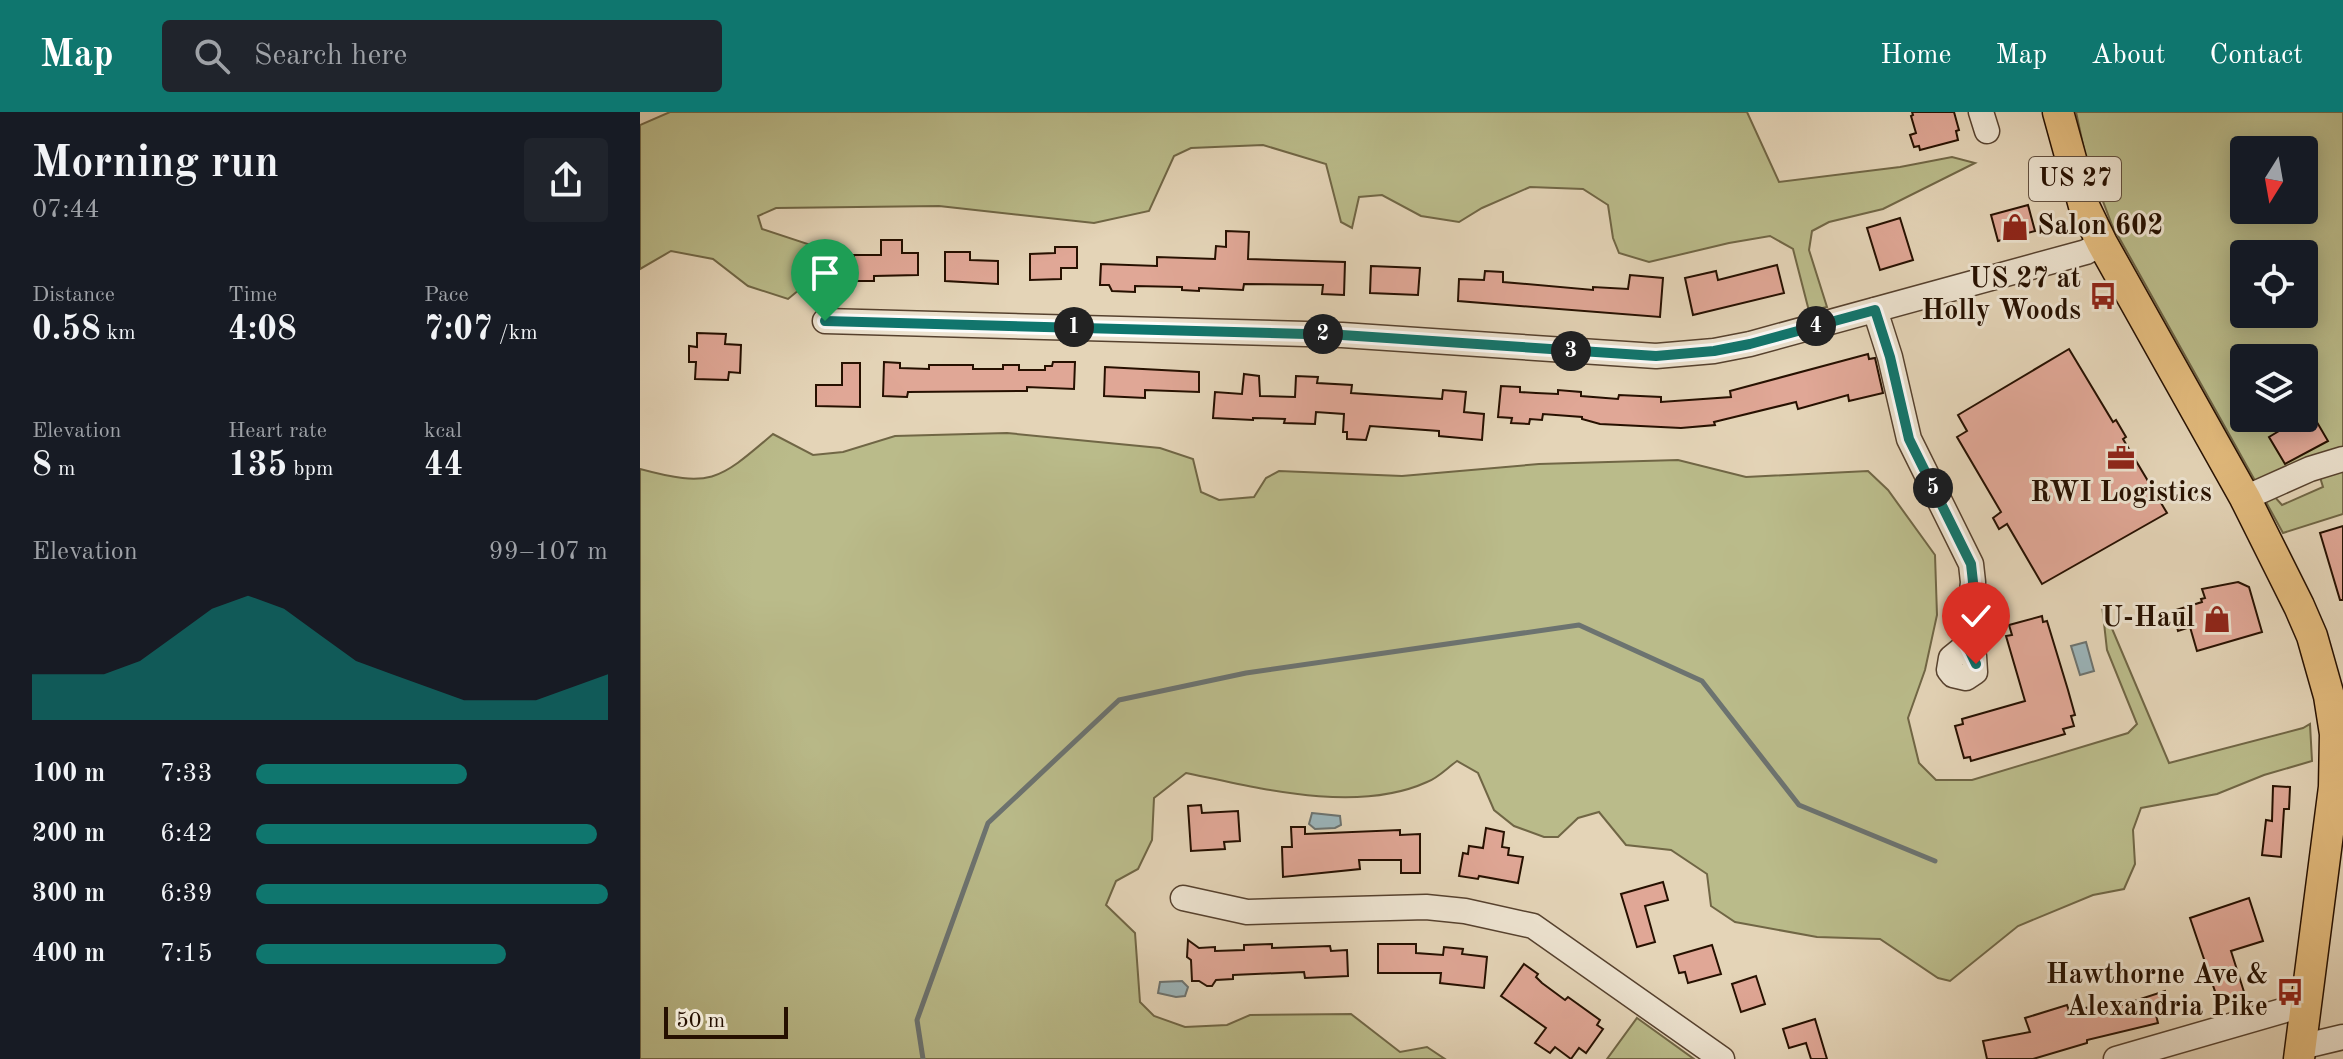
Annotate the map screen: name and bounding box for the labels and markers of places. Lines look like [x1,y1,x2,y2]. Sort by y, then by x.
shop icon: Salon 602 [2000,212,2030,242]
place label: Salon 602 [2037,213,2163,241]
pin [791,239,859,321]
place label: US 27 at Holly Woods [1921,266,2081,326]
bus stop icon: US 27 at Holly Woods [2088,281,2118,311]
pin: 4 [1796,306,1836,346]
pin: 1 [1054,307,1094,347]
pin: 2 [1303,314,1343,354]
pin: 3 [1551,331,1591,371]
office icon: RWI Logistics [2106,443,2136,473]
pin: 5 [1913,468,1953,508]
place label: RWI Logistics [2030,480,2212,508]
pin [1942,582,2010,664]
shop icon: U-Haul [2202,604,2232,634]
place label: U-Haul [2101,605,2195,633]
place label: Hawthorne Ave & Alexandria Pike [2046,962,2268,1022]
bus stop icon: Hawthorne Ave & Alexandria Pike [2275,977,2305,1007]

